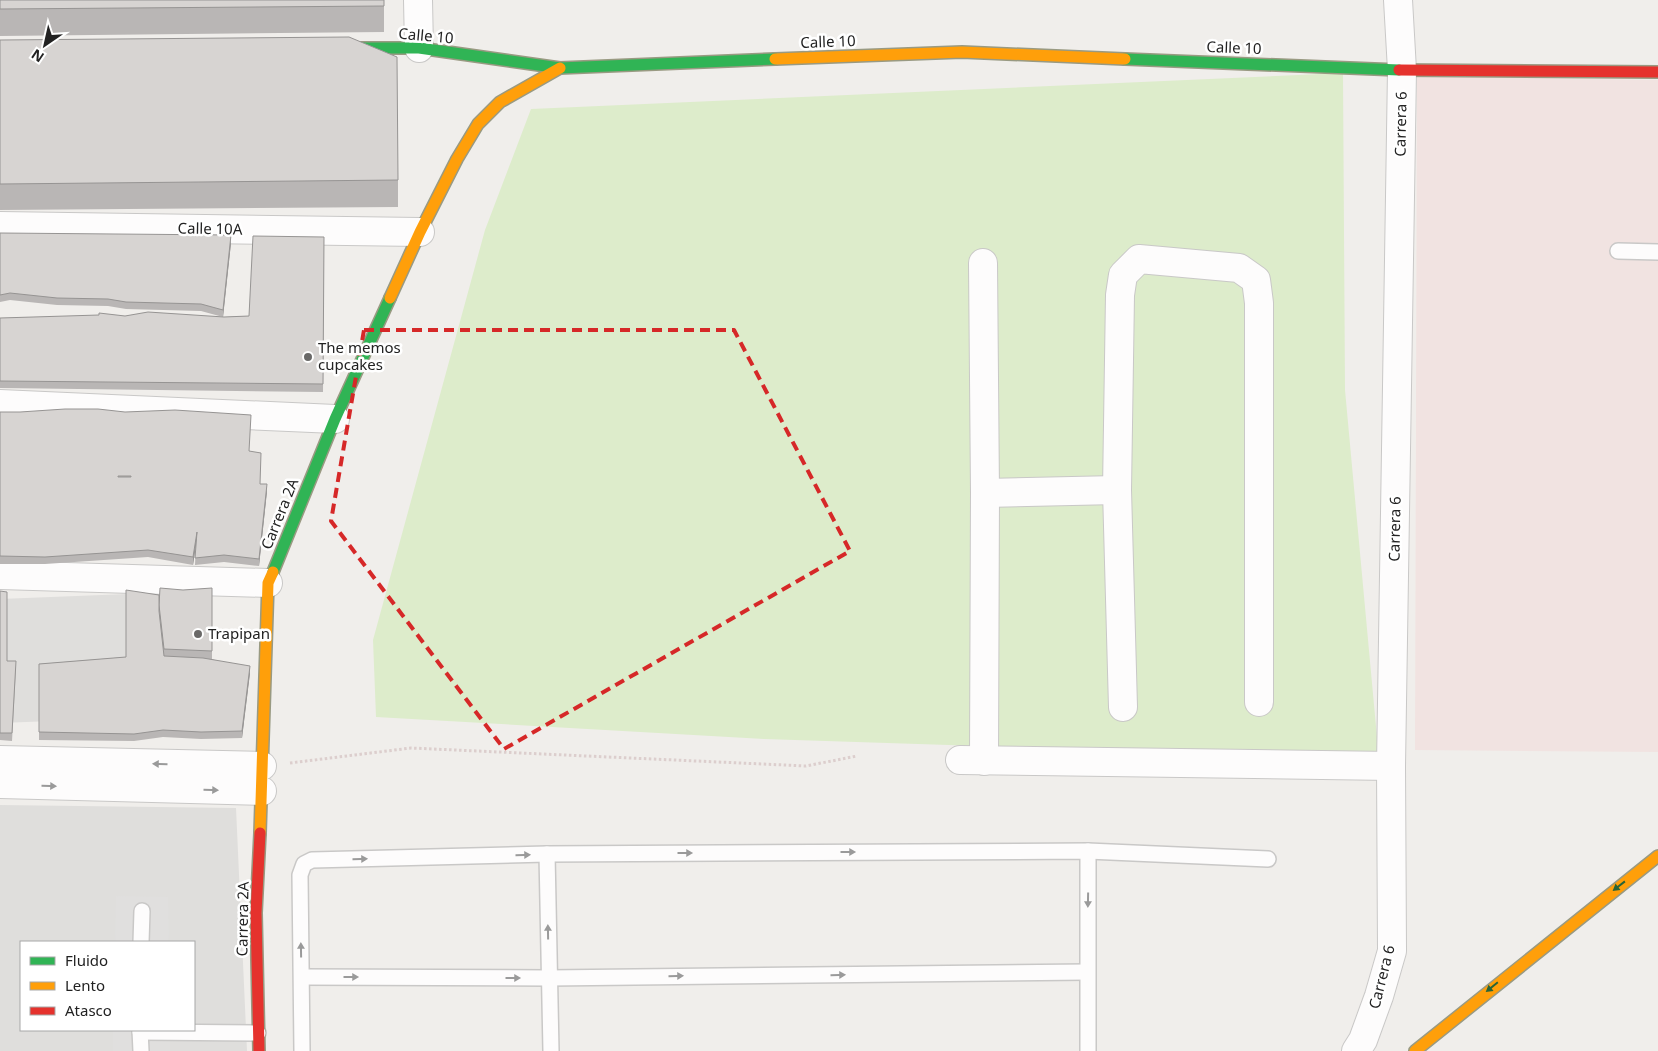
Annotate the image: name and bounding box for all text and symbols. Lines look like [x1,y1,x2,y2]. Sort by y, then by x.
north arrow [20,20,70,70]
street label: Calle 10 [398,23,454,47]
street label: Calle 10 [800,30,856,52]
street label: Calle 10 [1206,36,1262,58]
text: N [27,45,47,67]
street label: Carrera 6 [1389,91,1411,157]
street label: Calle 10A [177,217,243,239]
place label: The memos cupcakes [318,337,401,374]
marker: The memos cupcakes [302,351,314,363]
street label: Carrera 2A [256,475,303,552]
street label: Carrera 6 [1383,496,1405,562]
place label: Trapipan [208,623,270,643]
marker: Trapipan [192,628,204,640]
one-way arrow [152,760,168,768]
one-way arrow [41,782,57,790]
one-way arrow [203,786,219,794]
one-way arrow [840,848,856,856]
one-way arrow [678,849,694,857]
one-way arrow [515,850,531,858]
one-way arrow [353,854,369,862]
one-way arrow [1613,880,1626,891]
street label: Carrera 2A [231,881,253,957]
one-way arrow [1084,892,1092,908]
one-way arrow [544,924,552,940]
legend [20,941,195,1031]
one-way arrow [297,942,305,958]
street label: Carrera 6 [1363,943,1399,1011]
text: Fluido [65,950,108,970]
one-way arrow [830,970,846,978]
one-way arrow [668,972,684,980]
one-way arrow [343,973,359,981]
one-way arrow [505,974,521,982]
text: Lento [65,975,105,995]
one-way arrow [1486,981,1499,992]
text: Atasco [65,1000,112,1020]

